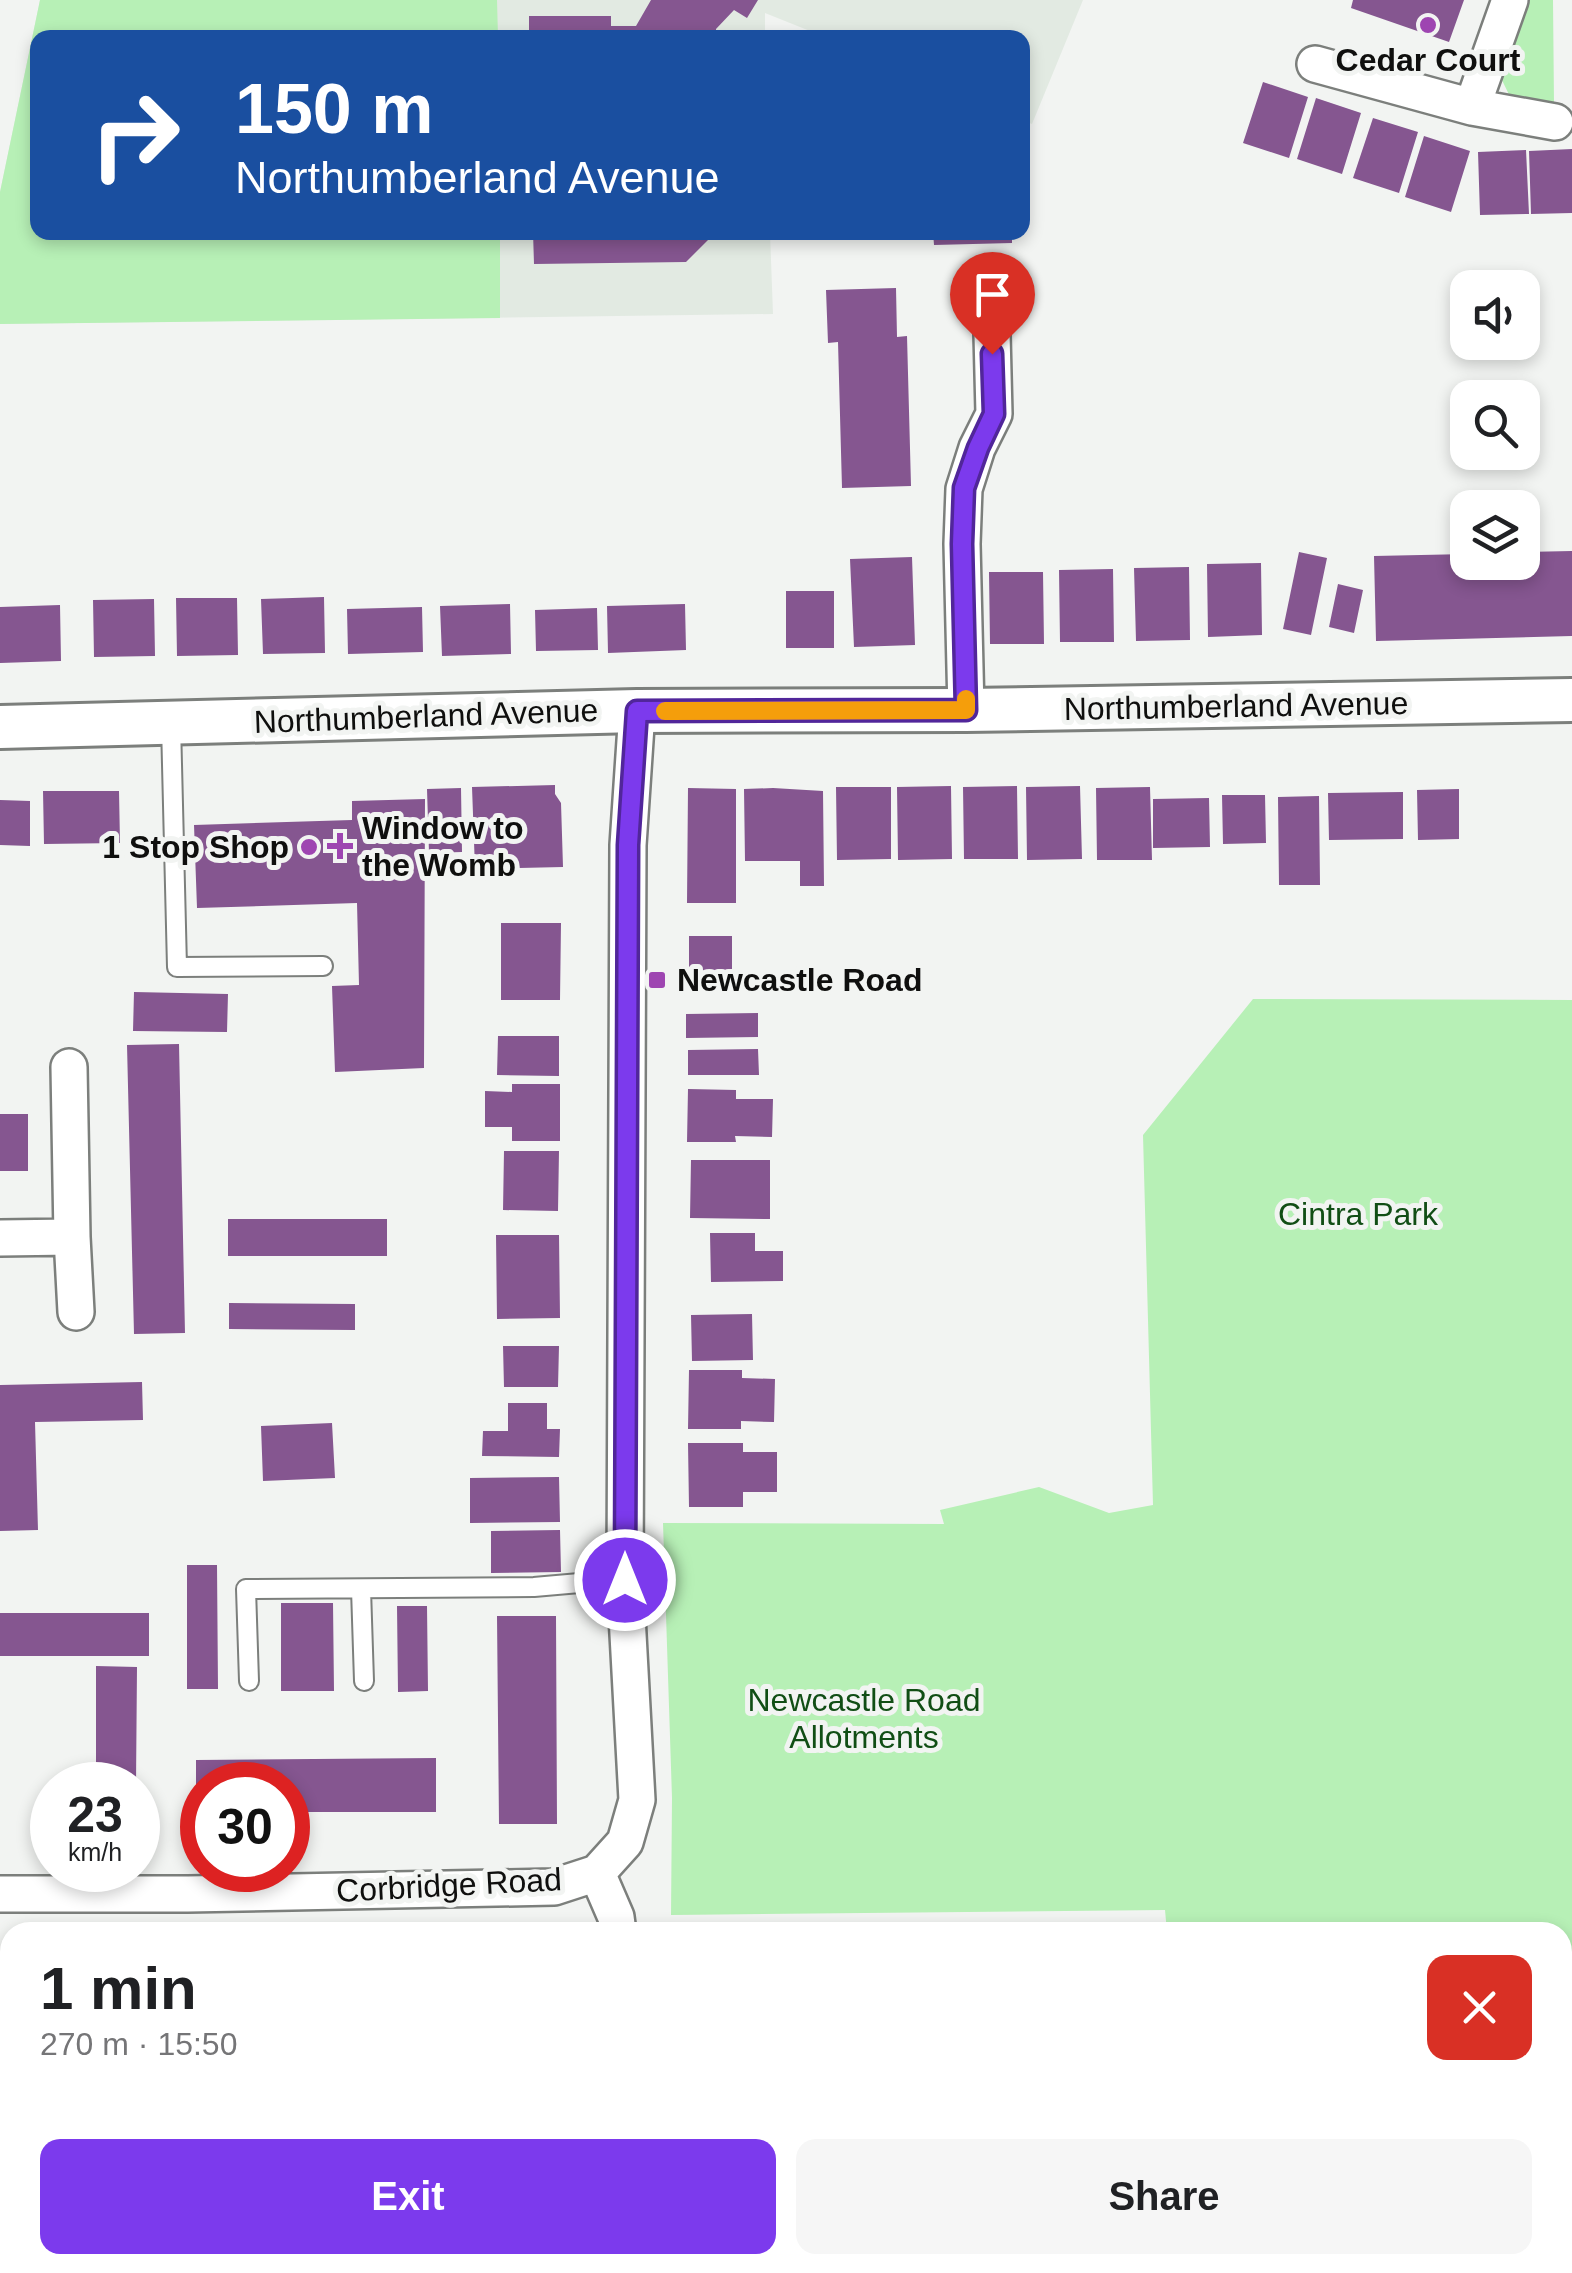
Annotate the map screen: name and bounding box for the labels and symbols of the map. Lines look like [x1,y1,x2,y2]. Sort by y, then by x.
marker: Cedar Court [1417,14,1439,36]
place label: Cedar Court [1336,42,1521,78]
pin [950,252,1035,355]
street label: Northumberland Avenue [1063,685,1409,727]
street label: Northumberland Avenue [253,692,599,740]
place label: Window to the Womb [362,810,523,883]
place label: 1 Stop Shop [102,829,289,865]
marker: Window to the Womb [327,833,353,859]
marker: 1 Stop Shop [298,836,320,858]
place label: Newcastle Road [677,962,922,998]
marker: Newcastle Road [646,969,668,991]
park label: Cintra Park [1278,1196,1439,1232]
position arrow [573,1528,677,1632]
park label: Newcastle Road Allotments [748,1682,981,1755]
speed limit sign: 30 [180,1762,310,1892]
street label: Corbridge Road [335,1861,563,1909]

